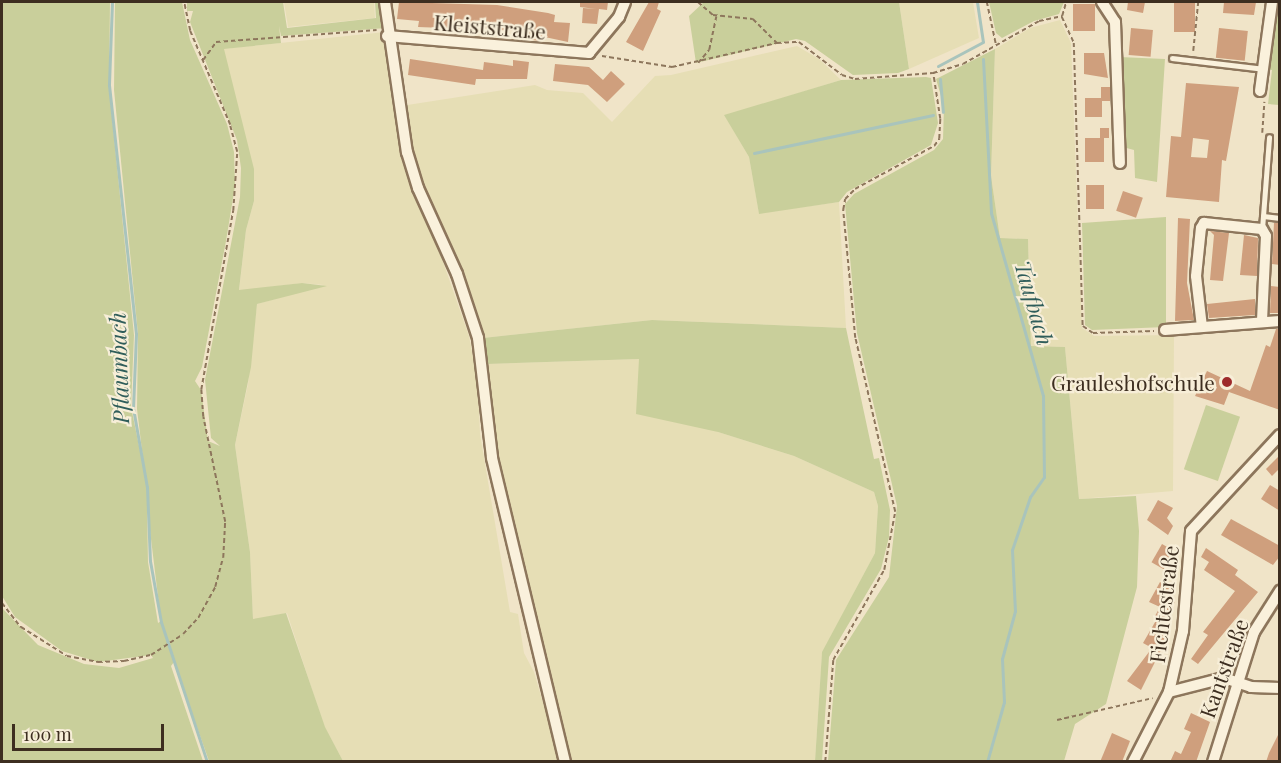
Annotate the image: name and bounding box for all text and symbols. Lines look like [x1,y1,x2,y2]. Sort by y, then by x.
street label: Kleiststraße [433,9,547,43]
water label: Taufbach [1009,258,1059,348]
water label: Pflaumbach [104,312,134,424]
place label: Grauleshofschule [1051,369,1215,395]
marker: Grauleshofschule [1220,375,1234,389]
street label: Fichtestraße [1143,544,1183,664]
street label: Kantstraße [1193,615,1253,721]
scale bar [15,712,166,750]
text: 100 m [23,722,72,746]

